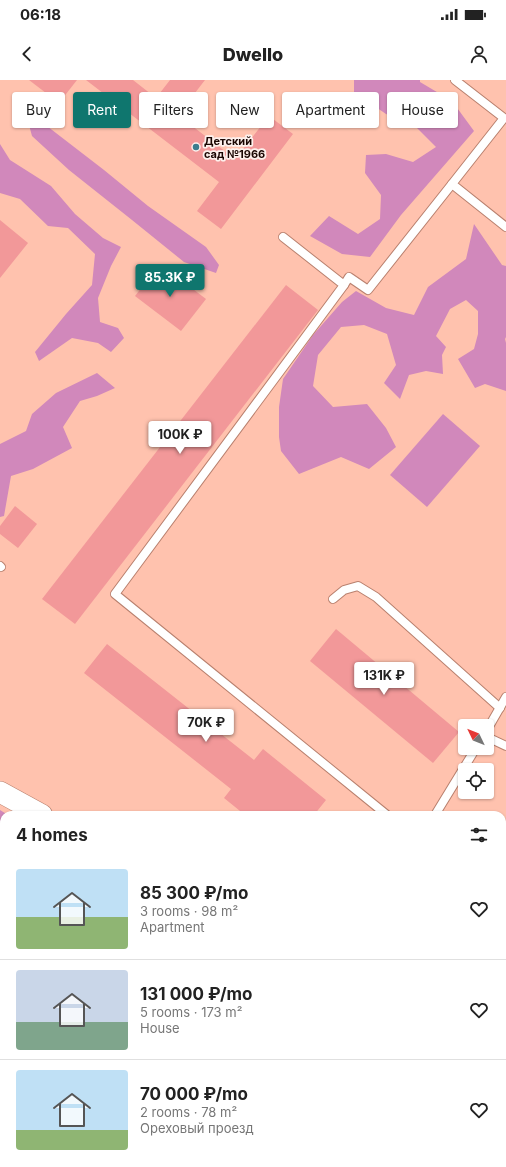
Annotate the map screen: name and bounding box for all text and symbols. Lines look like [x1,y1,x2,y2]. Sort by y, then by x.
text: 06:18 [20,5,61,24]
icon: back [16,43,38,65]
icon: person [468,43,490,65]
text: Dwello [223,44,283,65]
chip: Buy [12,92,65,128]
chip: Rent [73,92,131,128]
chip: Filters [139,92,208,128]
chip: New [216,92,274,128]
chip: Apartment [282,92,379,128]
chip: House [387,92,458,128]
place label: Детский сад №1966 [204,134,265,161]
marker: Детский сад №1966 [191,142,201,152]
pin: 85.3K ₽ [133,264,207,298]
text: 85.3K ₽ [145,269,195,285]
pin: 100K ₽ [147,421,213,455]
text: 100K ₽ [157,426,203,442]
pin: 131K ₽ [351,662,417,696]
text: 131K ₽ [363,667,405,683]
pin: 70K ₽ [178,709,234,743]
text: 70K ₽ [187,714,225,730]
north arrow [458,719,494,755]
map controls [458,719,494,799]
button: locate [458,763,494,799]
icon: filters [468,824,490,846]
text: 4 homes [16,825,88,845]
text: 85 300 ₽/mo [140,883,248,903]
icon: home [48,885,96,933]
icon: heart [468,898,490,920]
text: 3 rooms · 98 m² [140,903,238,919]
text: Apartment [140,919,205,935]
text: 131 000 ₽/mo [140,984,253,1004]
icon: home [48,986,96,1034]
icon: heart [468,999,490,1021]
text: 5 rooms · 173 m² [140,1004,242,1020]
text: House [140,1020,180,1036]
text: 70 000 ₽/mo [140,1084,248,1104]
icon: home [48,1086,96,1134]
icon: heart [468,1099,490,1121]
text: 2 rooms · 78 m² [140,1104,237,1120]
text: Ореховый проезд [140,1120,254,1136]

